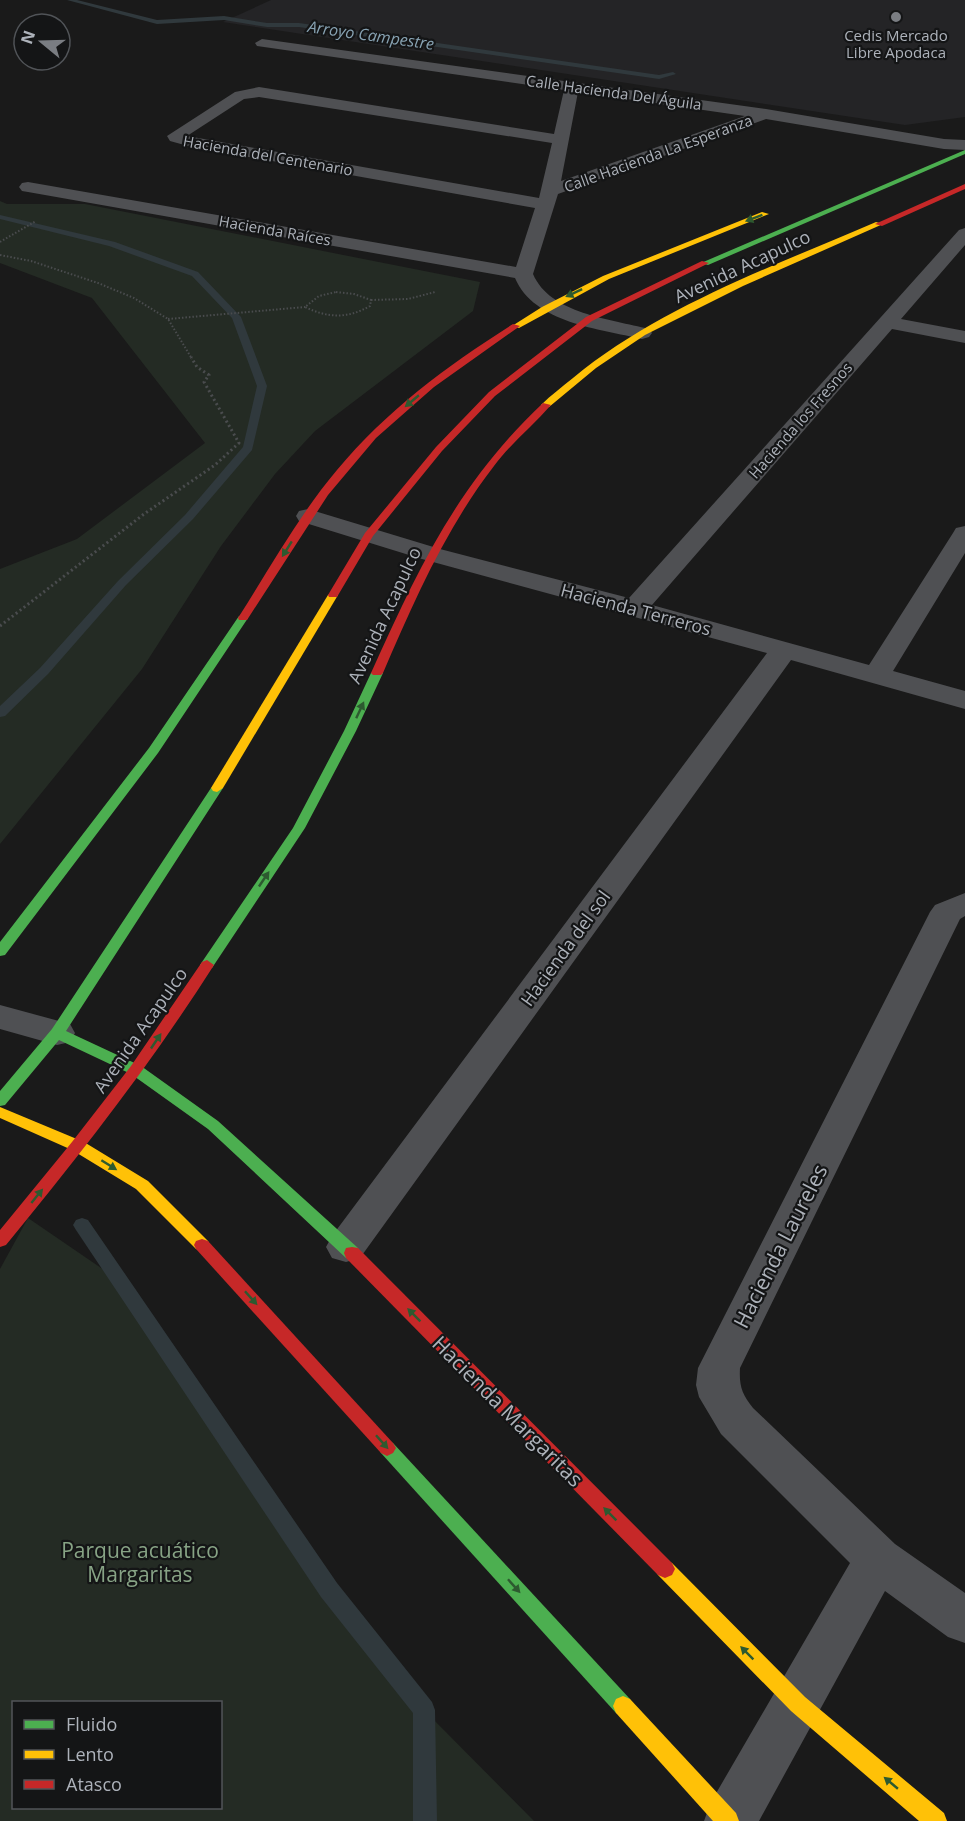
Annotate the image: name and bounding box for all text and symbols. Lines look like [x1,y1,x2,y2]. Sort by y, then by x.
marker: Cedis Mercado Libre Apodaca [889,10,903,24]
north arrow [12,12,72,72]
water label: Arroyo Campestre [305,15,436,55]
place label: Cedis Mercado Libre Apodaca [844,25,948,62]
text: N [15,27,40,47]
street label: Calle Hacienda Del Águila [525,70,703,114]
street label: Calle Hacienda La Esperanza [561,110,755,196]
street label: Hacienda del Centenario [182,130,354,180]
street label: Hacienda Raíces [217,210,333,250]
one-way arrow [744,213,762,223]
street label: Avenida Acapulco [670,224,814,308]
one-way arrow [564,288,582,298]
street label: Hacienda los Fresnos [744,358,856,482]
one-way arrow [405,394,420,407]
one-way arrow [281,541,292,557]
street label: Avenida Acapulco [342,543,426,687]
street label: Hacienda Terreros [558,577,714,641]
one-way arrow [355,700,365,718]
one-way arrow [258,872,270,888]
street label: Hacienda del sol [515,885,615,1011]
street label: Avenida Acapulco [88,963,192,1097]
one-way arrow [150,1034,162,1050]
one-way arrow [101,1159,117,1170]
street label: Hacienda Laureles [727,1159,833,1333]
one-way arrow [30,1189,43,1204]
one-way arrow [244,1290,258,1305]
one-way arrow [407,1309,421,1323]
street label: Hacienda Margaritas [427,1330,589,1492]
one-way arrow [375,1434,389,1449]
one-way arrow [603,1507,617,1521]
park label: Parque acuático Margaritas [61,1536,219,1588]
one-way arrow [506,1579,520,1593]
one-way arrow [740,1645,754,1660]
legend [12,1701,222,1809]
text: Fluido [66,1712,117,1736]
text: Lento [66,1742,114,1766]
text: Atasco [66,1772,122,1796]
one-way arrow [884,1777,899,1790]

